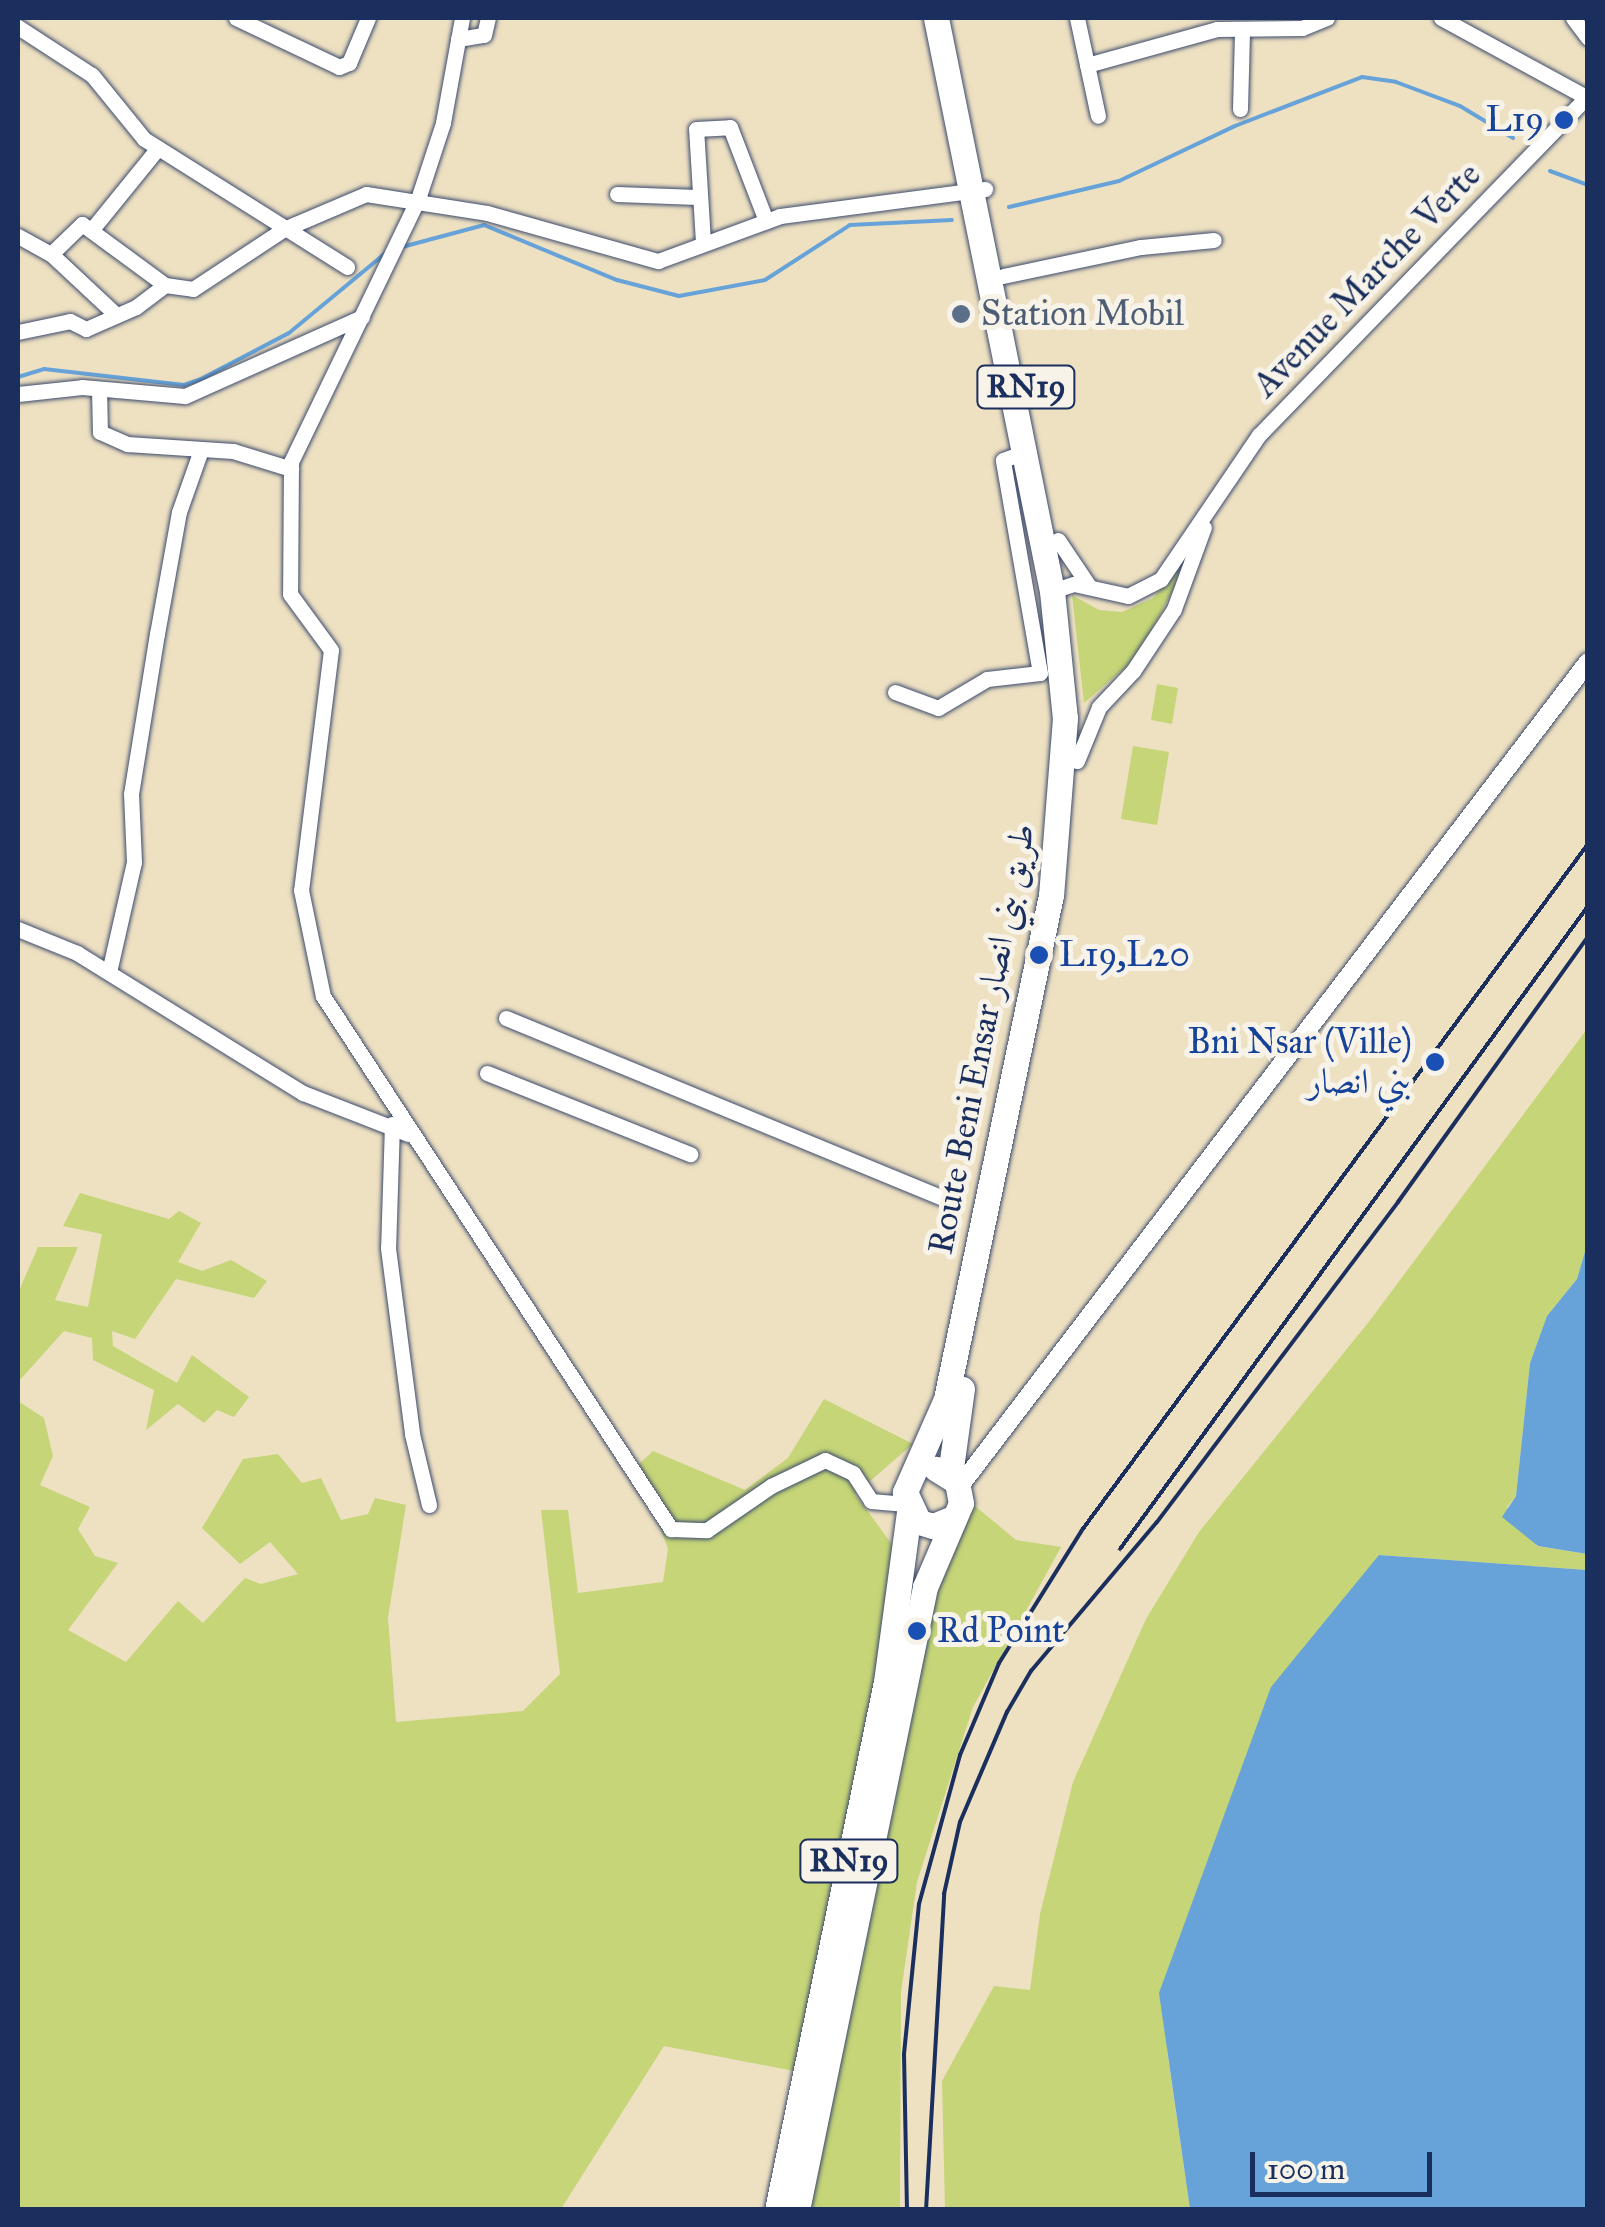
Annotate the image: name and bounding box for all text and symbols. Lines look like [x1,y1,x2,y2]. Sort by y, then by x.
place label: L19 [1486,99,1544,141]
marker: L19 [1553,109,1575,131]
street label: Avenue Marche Verte [1244,154,1490,406]
place label: Station Mobil [981,293,1184,335]
marker: Station Mobil [950,303,972,325]
road number: RN19 [976,360,1076,414]
street label: Route Beni Ensar طريق بني انصار [920,820,1044,1258]
place label: L19,L20 [1059,934,1190,976]
marker: L19,L20 [1028,944,1050,966]
place label: Bni Nsar (Ville) بني انصار [1188,1021,1412,1103]
marker: Bni Nsar (Ville) بني انصار [1422,1049,1448,1075]
place label: Rd Point [937,1610,1064,1652]
marker: Rd Point [906,1620,928,1642]
road number: RN19 [799,1834,899,1888]
scale bar [1255,2132,1438,2194]
text: 100 m [1267,2151,1345,2187]

